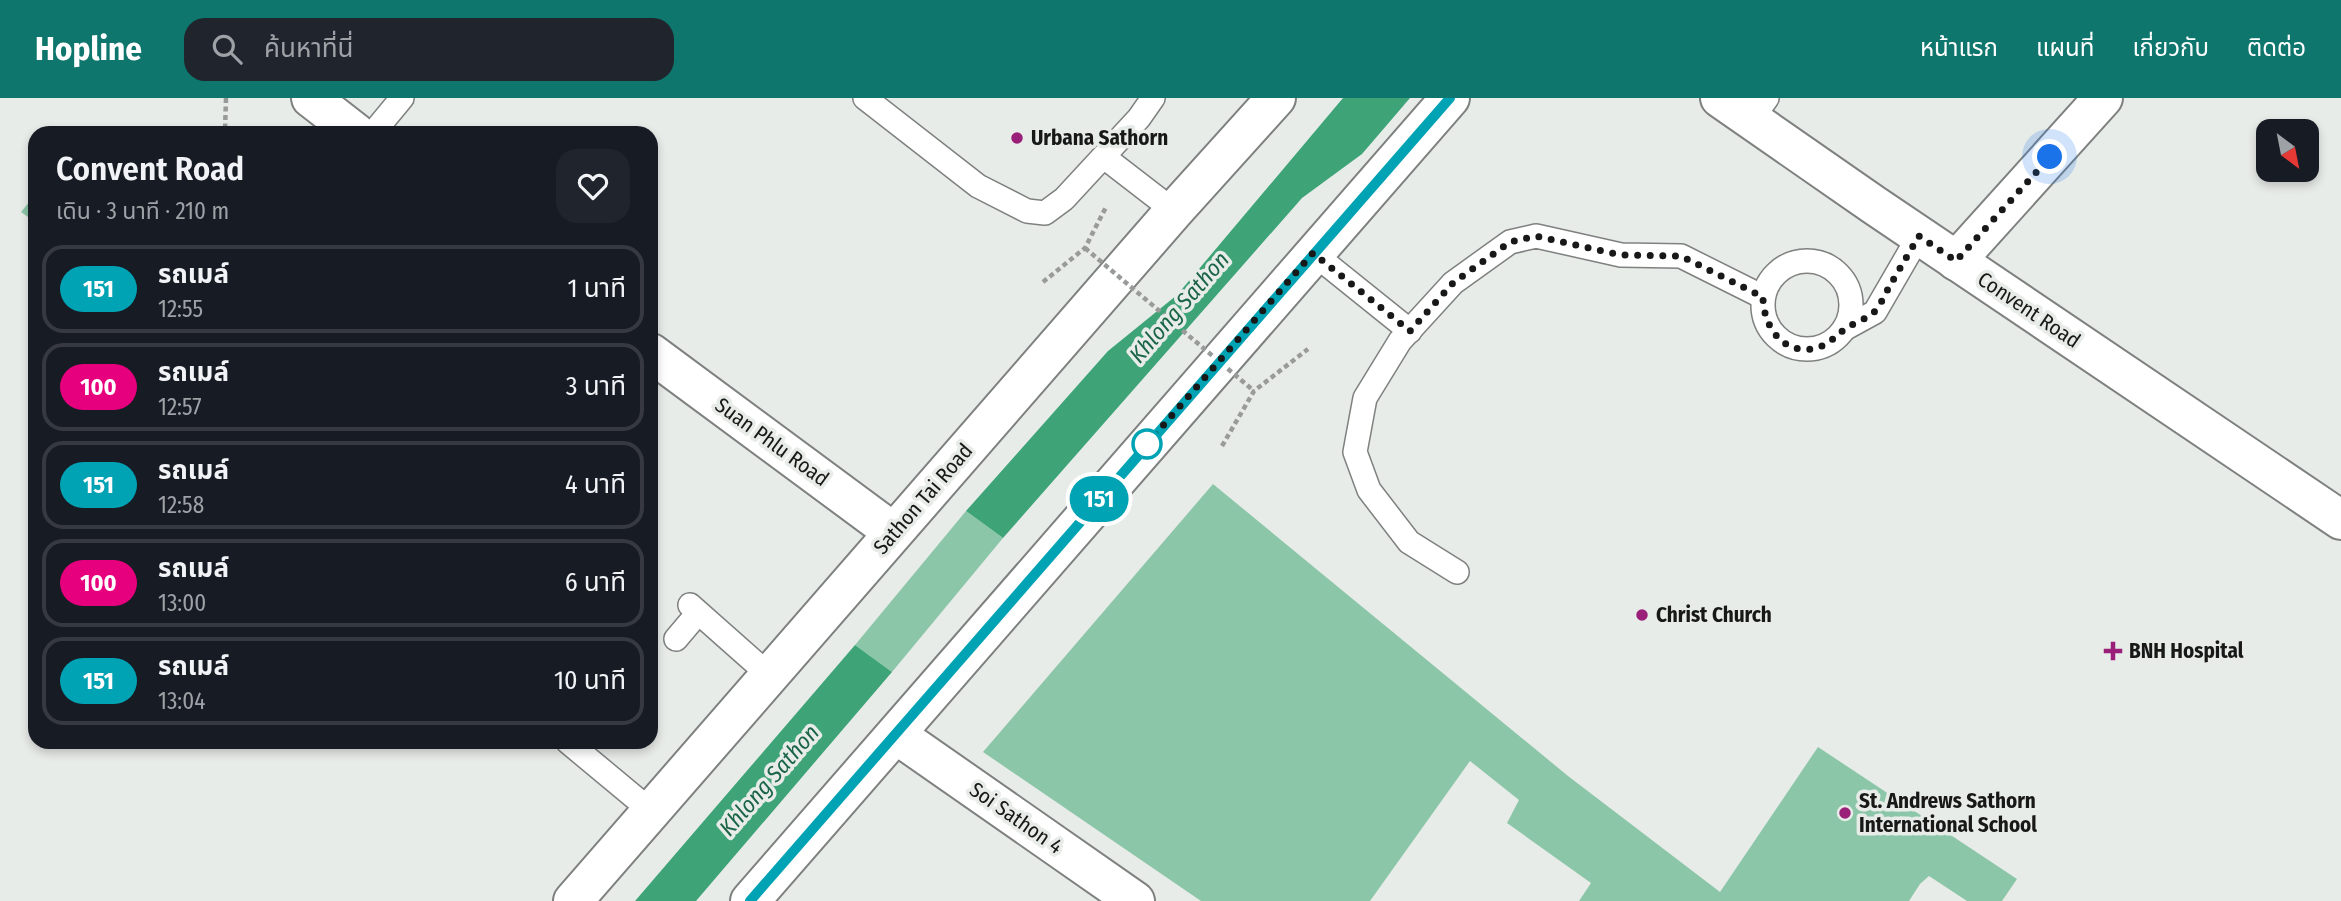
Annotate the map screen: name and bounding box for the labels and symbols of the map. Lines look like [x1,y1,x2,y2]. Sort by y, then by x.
north arrow [2256,119,2319,182]
place label: Urbana Sathorn [1031,125,1168,151]
marker: Urbana Sathorn [1009,130,1025,146]
your location [2032,139,2067,174]
water label: Khlong Sathon [1123,246,1235,368]
street label: Convent Road [1973,266,2085,354]
street label: Suan Phlu Road [710,392,834,492]
unlabelled marker [1132,429,1162,459]
street label: Sathon Tai Road [868,438,978,560]
line badge: 151 [1059,476,1139,522]
place label: Christ Church [1656,602,1772,628]
marker: Christ Church [1634,607,1650,623]
place label: BNH Hospital [2129,638,2244,664]
marker: BNH Hospital [2103,641,2123,661]
water label: Khlong Sathon [713,719,825,841]
street label: Soi Sathon 4 [964,777,1068,859]
place label: St. Andrews Sathorn International School [1859,788,2037,838]
marker: St. Andrews Sathorn International School [1837,805,1853,821]

